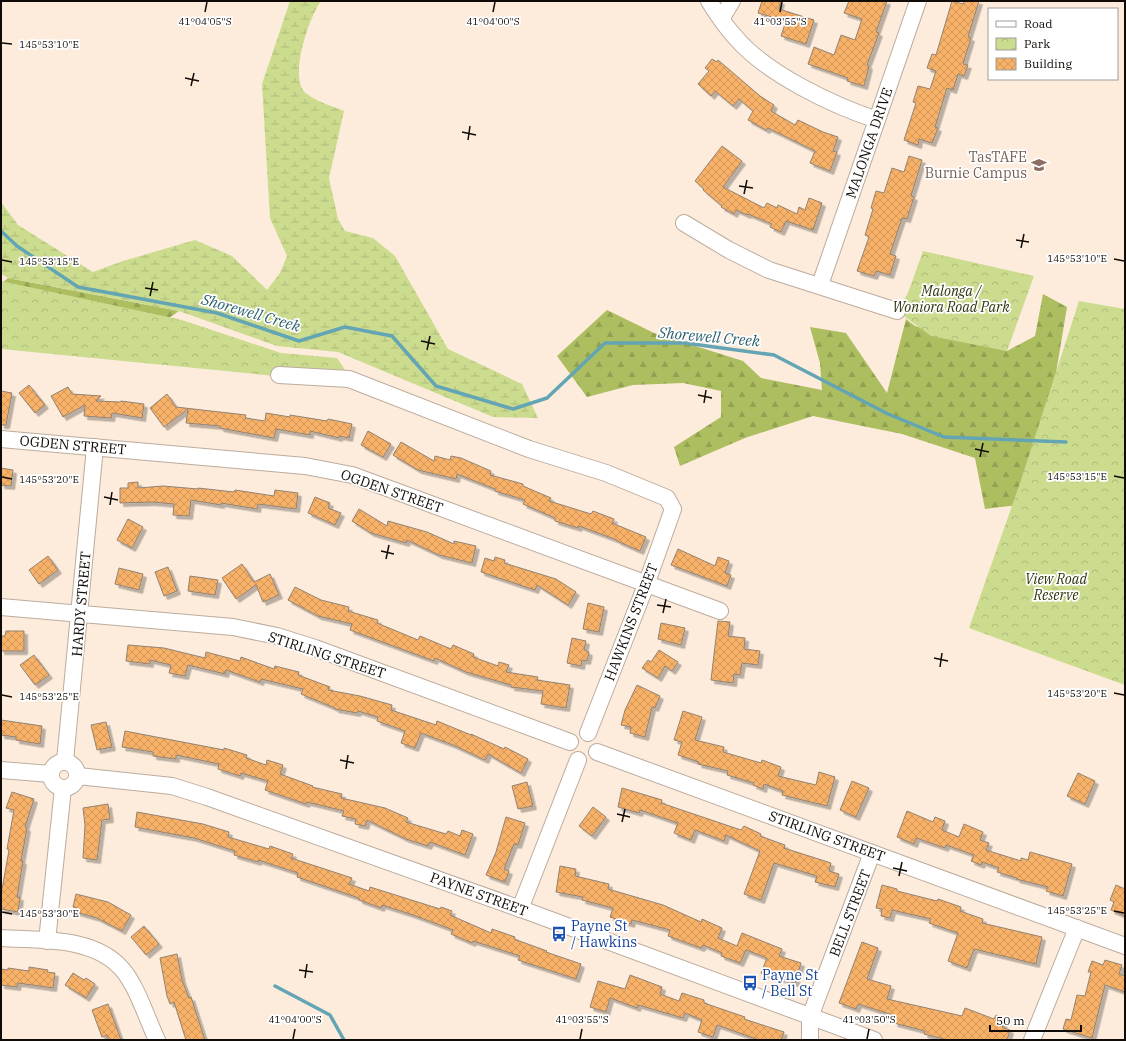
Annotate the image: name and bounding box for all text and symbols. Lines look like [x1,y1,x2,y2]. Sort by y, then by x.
legend [988,8,1118,80]
text: 41°04'05"S [178,15,232,28]
text: 41°04'00"S [466,15,520,28]
text: 41°03'55"S [753,15,807,28]
text: Road [1024,16,1053,31]
text: Park [1024,36,1050,51]
text: 145°53'10"E [19,38,79,51]
text: Building [1024,56,1072,71]
street label: MALONGA DRIVE [842,85,896,201]
place label: TasTAFE Burnie Campus [925,148,1027,182]
school or university icon: TasTAFE Burnie Campus [1030,156,1048,174]
text: 145°53'10"E [1047,252,1107,265]
text: 145°53'15"E [19,255,79,268]
park label: Malonga / Woniora Road Park [892,282,1010,316]
water label: Shorewell Creek [199,289,303,336]
water label: Shorewell Creek [656,323,761,350]
street label: OGDEN STREET [19,431,127,459]
street label: OGDEN STREET [339,465,445,517]
text: 145°53'15"E [1047,470,1107,483]
text: 145°53'20"E [19,473,79,486]
street label: HARDY STREET [67,551,95,657]
street label: HAWKINS STREET [600,561,662,683]
park label: View Road Reserve [1025,570,1087,604]
street label: STIRLING STREET [266,628,388,682]
text: 145°53'20"E [1047,687,1107,700]
text: 145°53'25"E [19,690,79,703]
street label: STIRLING STREET [766,807,888,865]
street label: BELL STREET [825,867,875,959]
street label: PAYNE STREET [428,868,530,920]
text: 145°53'25"E [1047,904,1107,917]
text: 145°53'30"E [19,907,79,920]
place label: Payne St / Hawkins [571,917,637,951]
bus stop icon: Payne St / Hawkins [550,925,568,943]
place label: Payne St / Bell St [762,966,818,1000]
bus stop icon: Payne St / Bell St [741,974,759,992]
scale bar [990,1007,1081,1033]
text: 41°04'00"S [268,1013,322,1026]
text: 41°03'55"S [555,1013,609,1026]
text: 41°03'50"S [842,1013,896,1026]
text: 50 m [996,1013,1025,1028]

